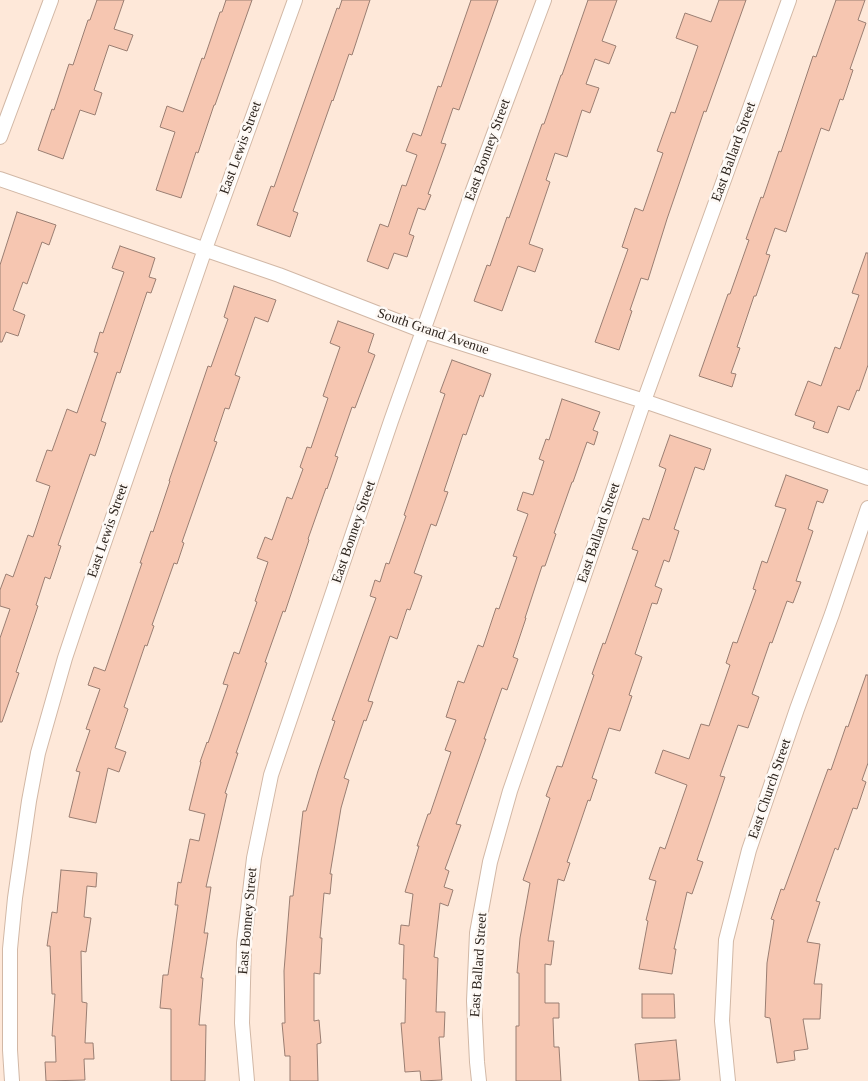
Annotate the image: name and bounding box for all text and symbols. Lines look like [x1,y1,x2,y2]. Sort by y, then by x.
street label: East Bonney Street [462,97,514,203]
street label: East Lewis Street [216,99,266,197]
street label: East Ballard Street [708,100,760,204]
street label: South Grand Avenue [375,305,491,359]
street label: East Bonney Street [329,479,379,585]
street label: East Ballard Street [574,481,624,585]
street label: East Lewis Street [84,482,132,580]
street label: East Church Street [745,737,795,841]
street label: East Bonney Street [235,867,261,975]
street label: East Ballard Street [467,912,491,1018]

